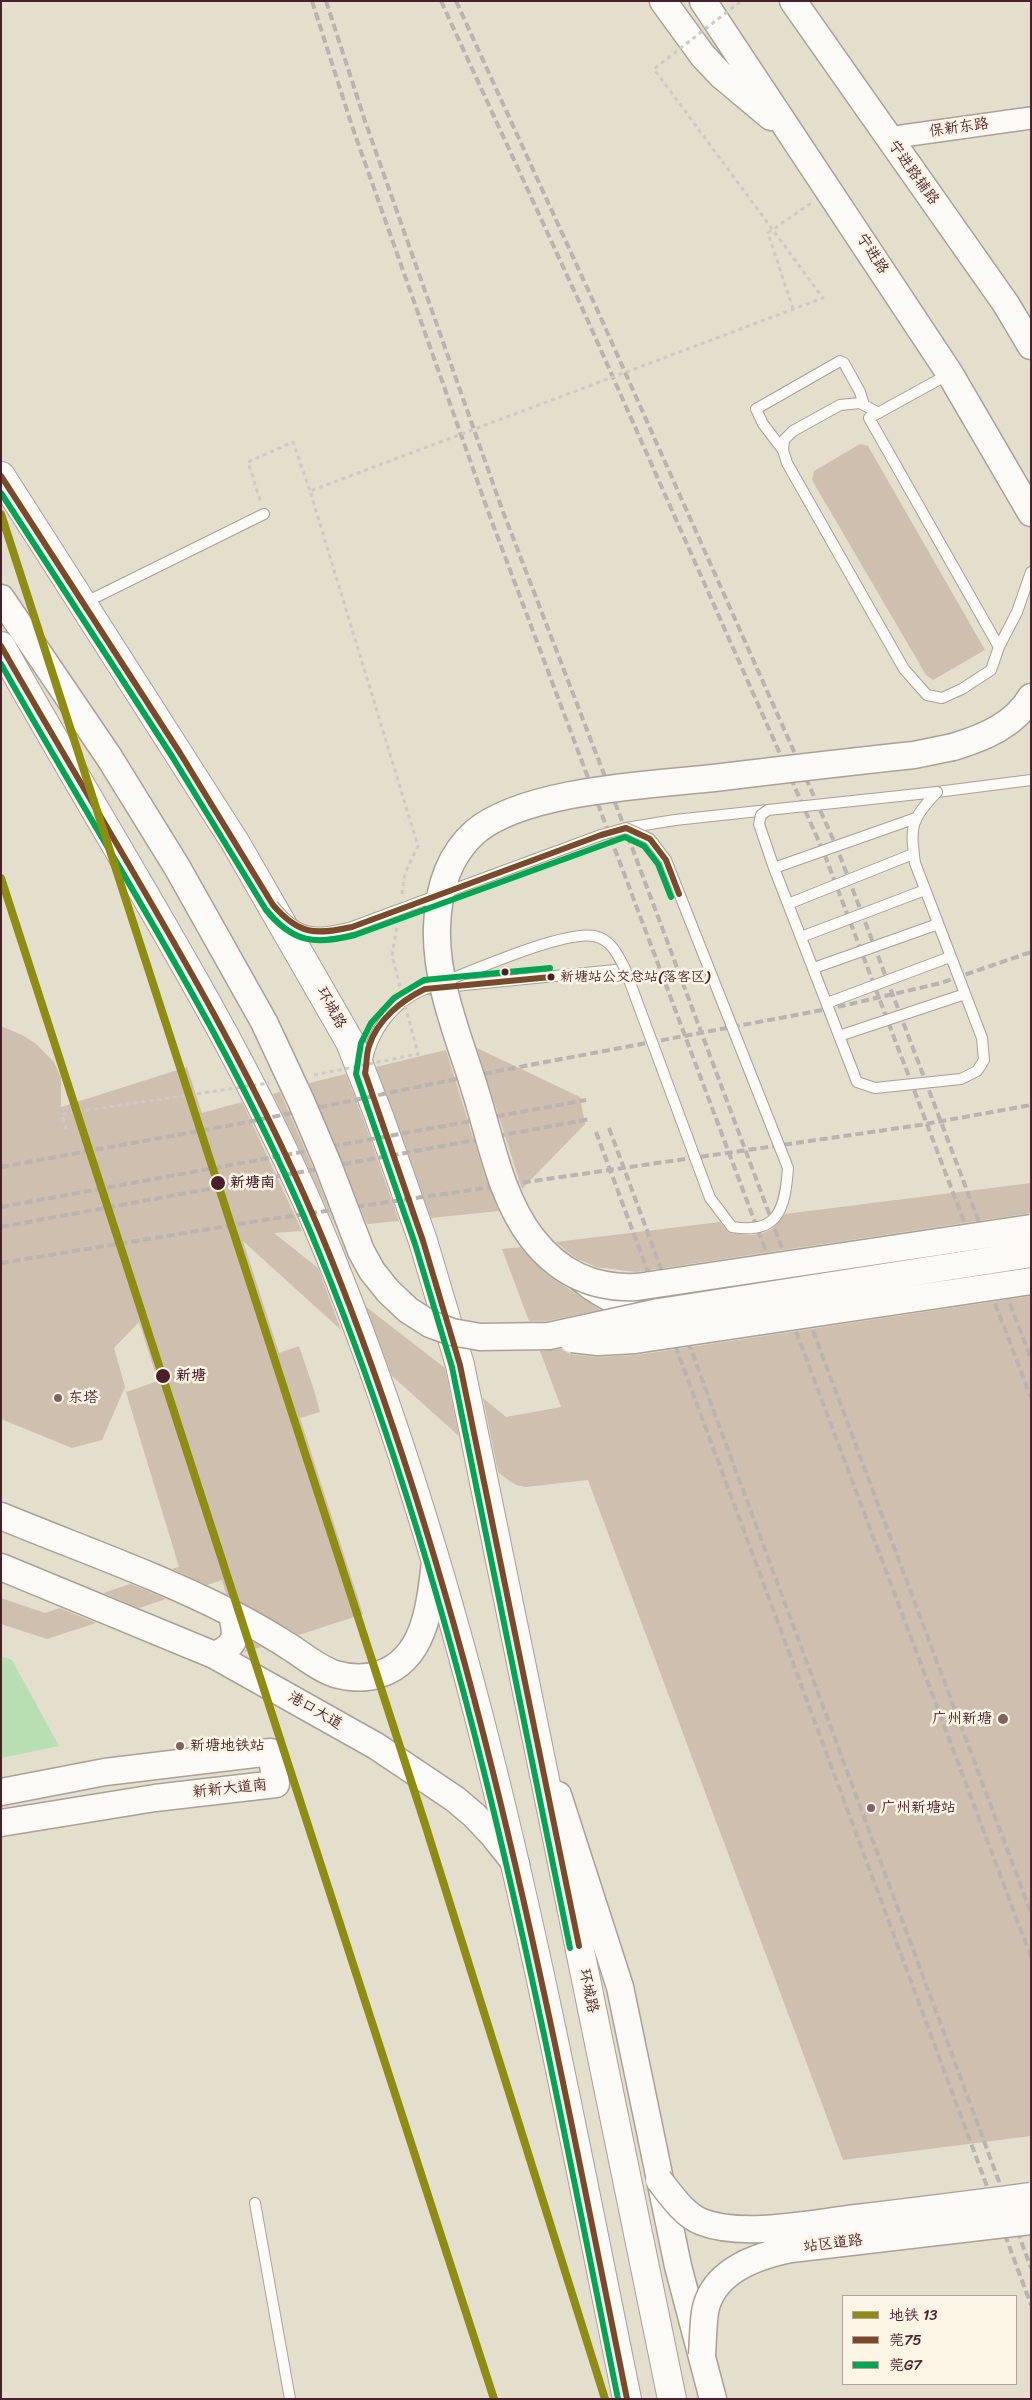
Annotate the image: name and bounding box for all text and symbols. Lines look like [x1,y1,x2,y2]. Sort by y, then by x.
street label: 保新东路 [928,115,990,141]
street label: 宁进路辅路 [884,137,942,209]
street label: 宁进路 [852,230,892,278]
unlabelled marker [500,967,510,977]
place label: 新塘站公交总站(落客区) [560,969,710,985]
marker: 新塘站公交总站(落客区) [546,972,556,982]
street label: 环城路 [312,984,350,1032]
marker: 新塘南 [209,1174,227,1192]
place label: 新塘南 [230,1174,275,1192]
marker: 新塘 [154,1367,172,1385]
place label: 新塘 [176,1367,206,1385]
place label: 东塔 [68,1389,98,1407]
marker: 东塔 [52,1392,64,1404]
street label: 港口大道 [285,1688,345,1734]
place label: 广州新塘 [932,1710,992,1728]
marker: 广州新塘 [996,1712,1010,1726]
place label: 新塘地铁站 [190,1737,265,1755]
marker: 新塘地铁站 [174,1740,186,1752]
street label: 新新大道南 [192,1776,268,1802]
place label: 广州新塘站 [881,1799,956,1817]
marker: 广州新塘站 [865,1802,877,1814]
street label: 环城路 [575,1967,601,2015]
street label: 站区道路 [802,2231,864,2257]
legend [842,2295,1017,2385]
text: 地铁 13 [889,2302,938,2328]
text: 莞75 [889,2327,922,2353]
text: 莞G7 [889,2352,922,2378]

